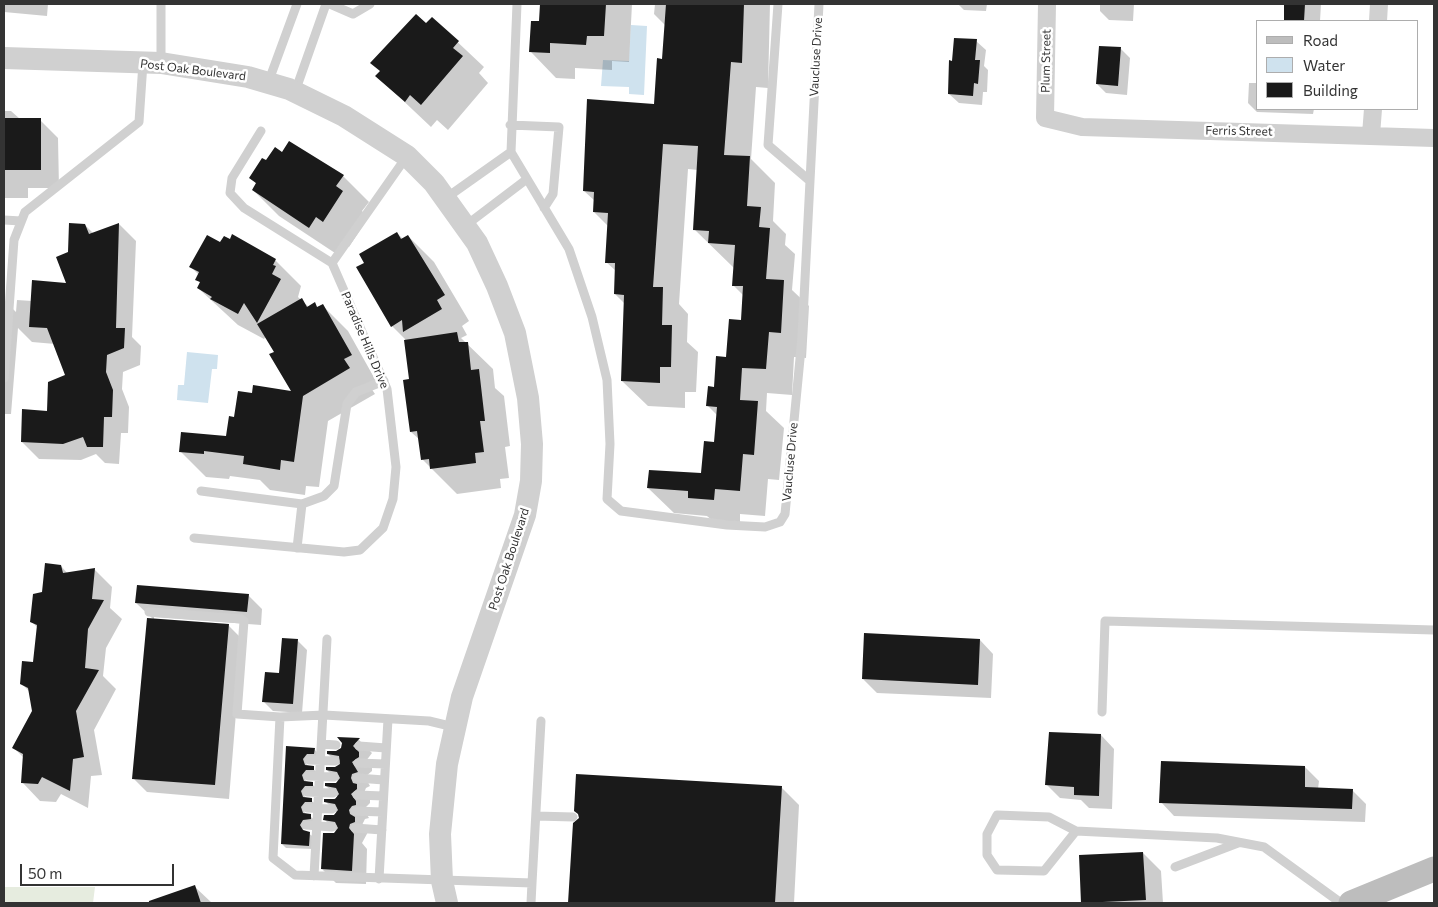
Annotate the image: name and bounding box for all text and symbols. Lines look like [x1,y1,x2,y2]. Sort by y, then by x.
street label: Vaucluse Drive [807,17,825,97]
legend [1256,20,1418,110]
street label: Plum Street [1038,29,1054,93]
text: Road [1303,31,1338,49]
street label: Post Oak Boulevard [139,56,247,84]
text: Water [1303,56,1345,74]
text: Building [1303,81,1358,99]
street label: Ferris Street [1205,123,1273,139]
street label: Paradise Hills Drive [338,289,392,391]
street label: Vaucluse Drive [779,422,801,502]
street label: Post Oak Boulevard [486,506,532,612]
scale bar [22,854,176,886]
text: 50 m [28,864,62,882]

